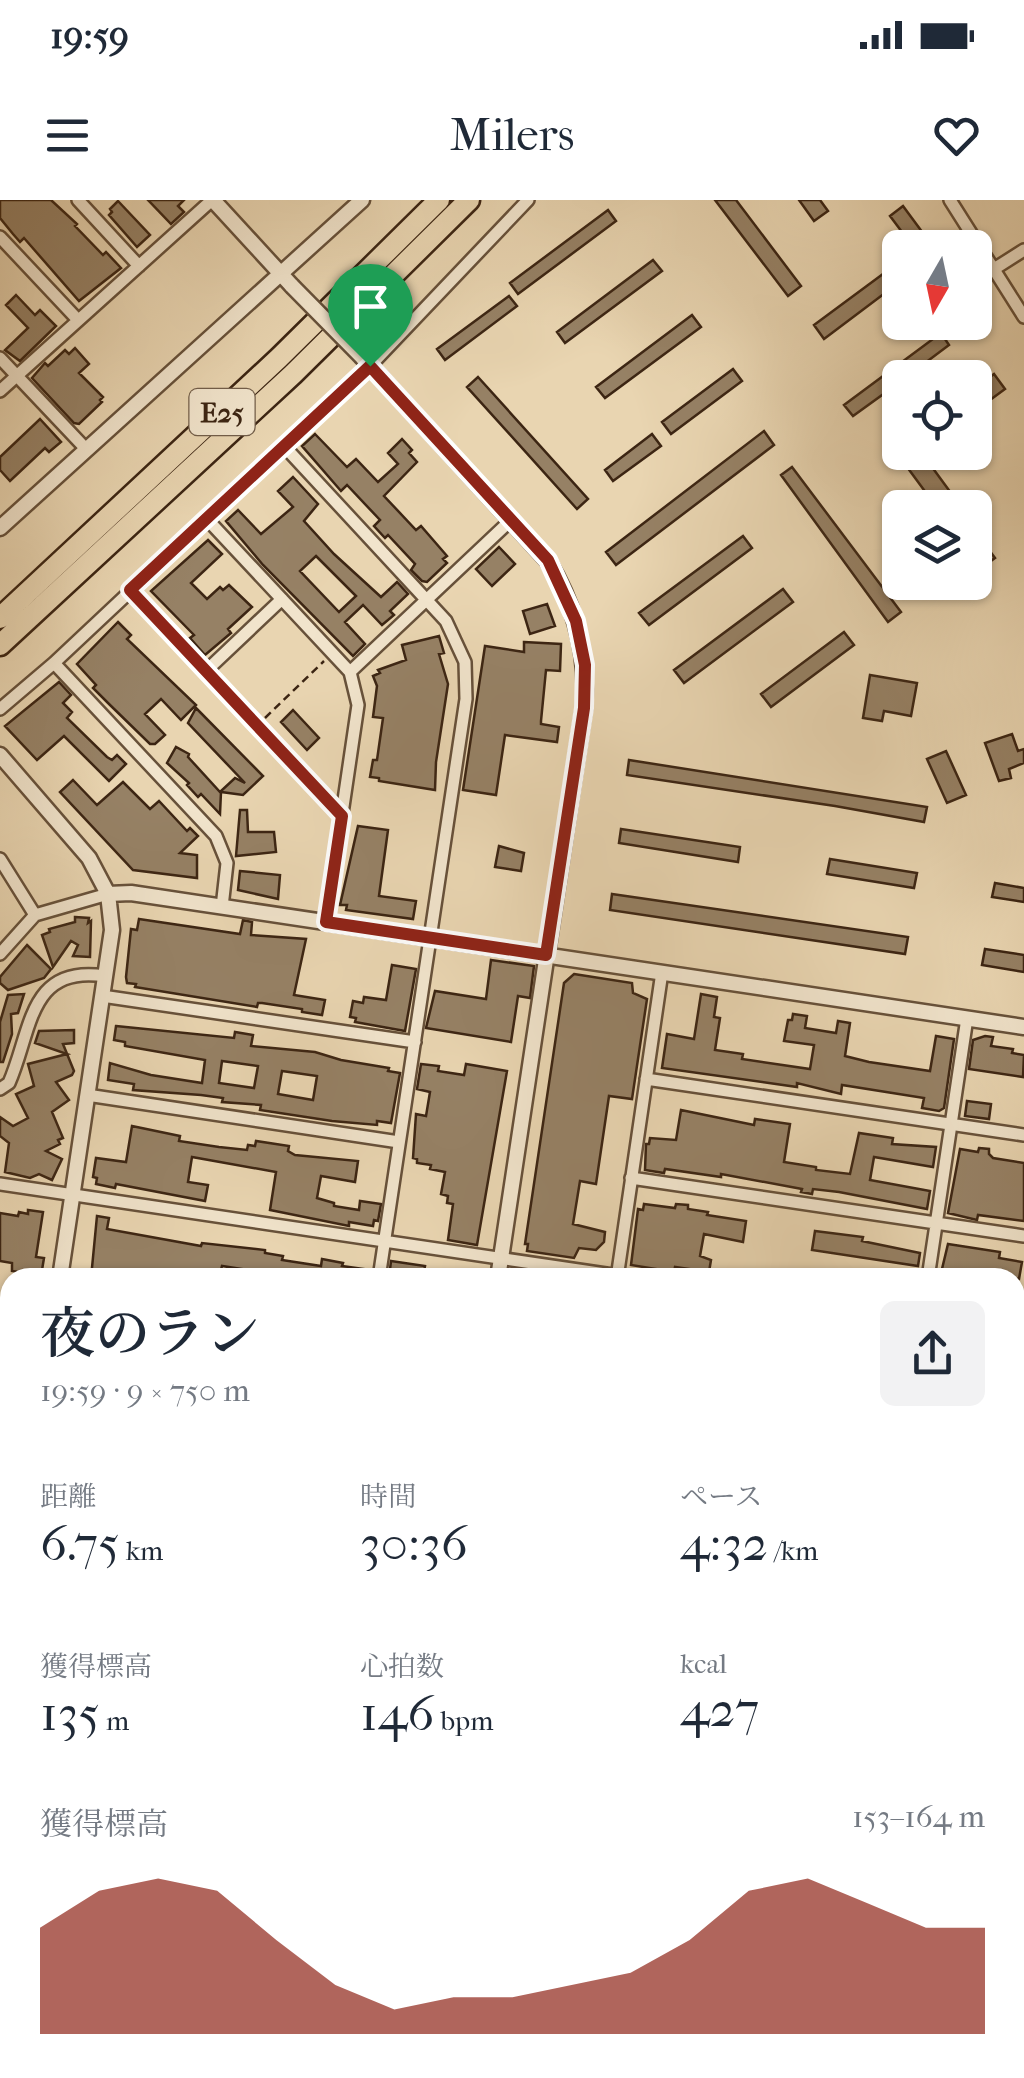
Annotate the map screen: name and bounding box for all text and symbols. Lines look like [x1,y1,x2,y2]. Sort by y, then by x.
text: 19:59 [50,13,129,58]
icon: menu [40,108,95,163]
icon: heart [929,108,984,163]
text: Milers [450,109,574,162]
north arrow [882,230,992,340]
map controls [882,230,992,600]
pin [328,264,413,367]
icon: arrive [343,279,398,334]
button: locate [882,360,992,470]
road number: E25 [190,389,254,435]
button: layers [882,490,992,600]
button: share [880,1301,985,1406]
text: 夜のラン [40,1302,260,1366]
text: 19:59 · 9 × 750 m [40,1372,250,1409]
text: 距離 [40,1480,96,1513]
text: 時間 [360,1480,416,1513]
text: ペース [680,1480,763,1513]
text: 6.75 [40,1514,120,1573]
text: 30:36 [360,1514,468,1573]
text: 4:32 [680,1514,768,1573]
text: km [120,1534,163,1567]
text: /km [768,1534,818,1567]
text: kcal [680,1647,727,1680]
text: 獲得標高 [40,1650,152,1683]
text: 心拍数 [360,1650,444,1683]
text: 427 [680,1680,759,1739]
text: 135 [40,1684,100,1743]
text: 146 [360,1684,434,1743]
text: m [100,1704,129,1737]
text: bpm [434,1704,493,1737]
text: 153–164 m [852,1798,985,1835]
text: 獲得標高 [40,1806,168,1843]

